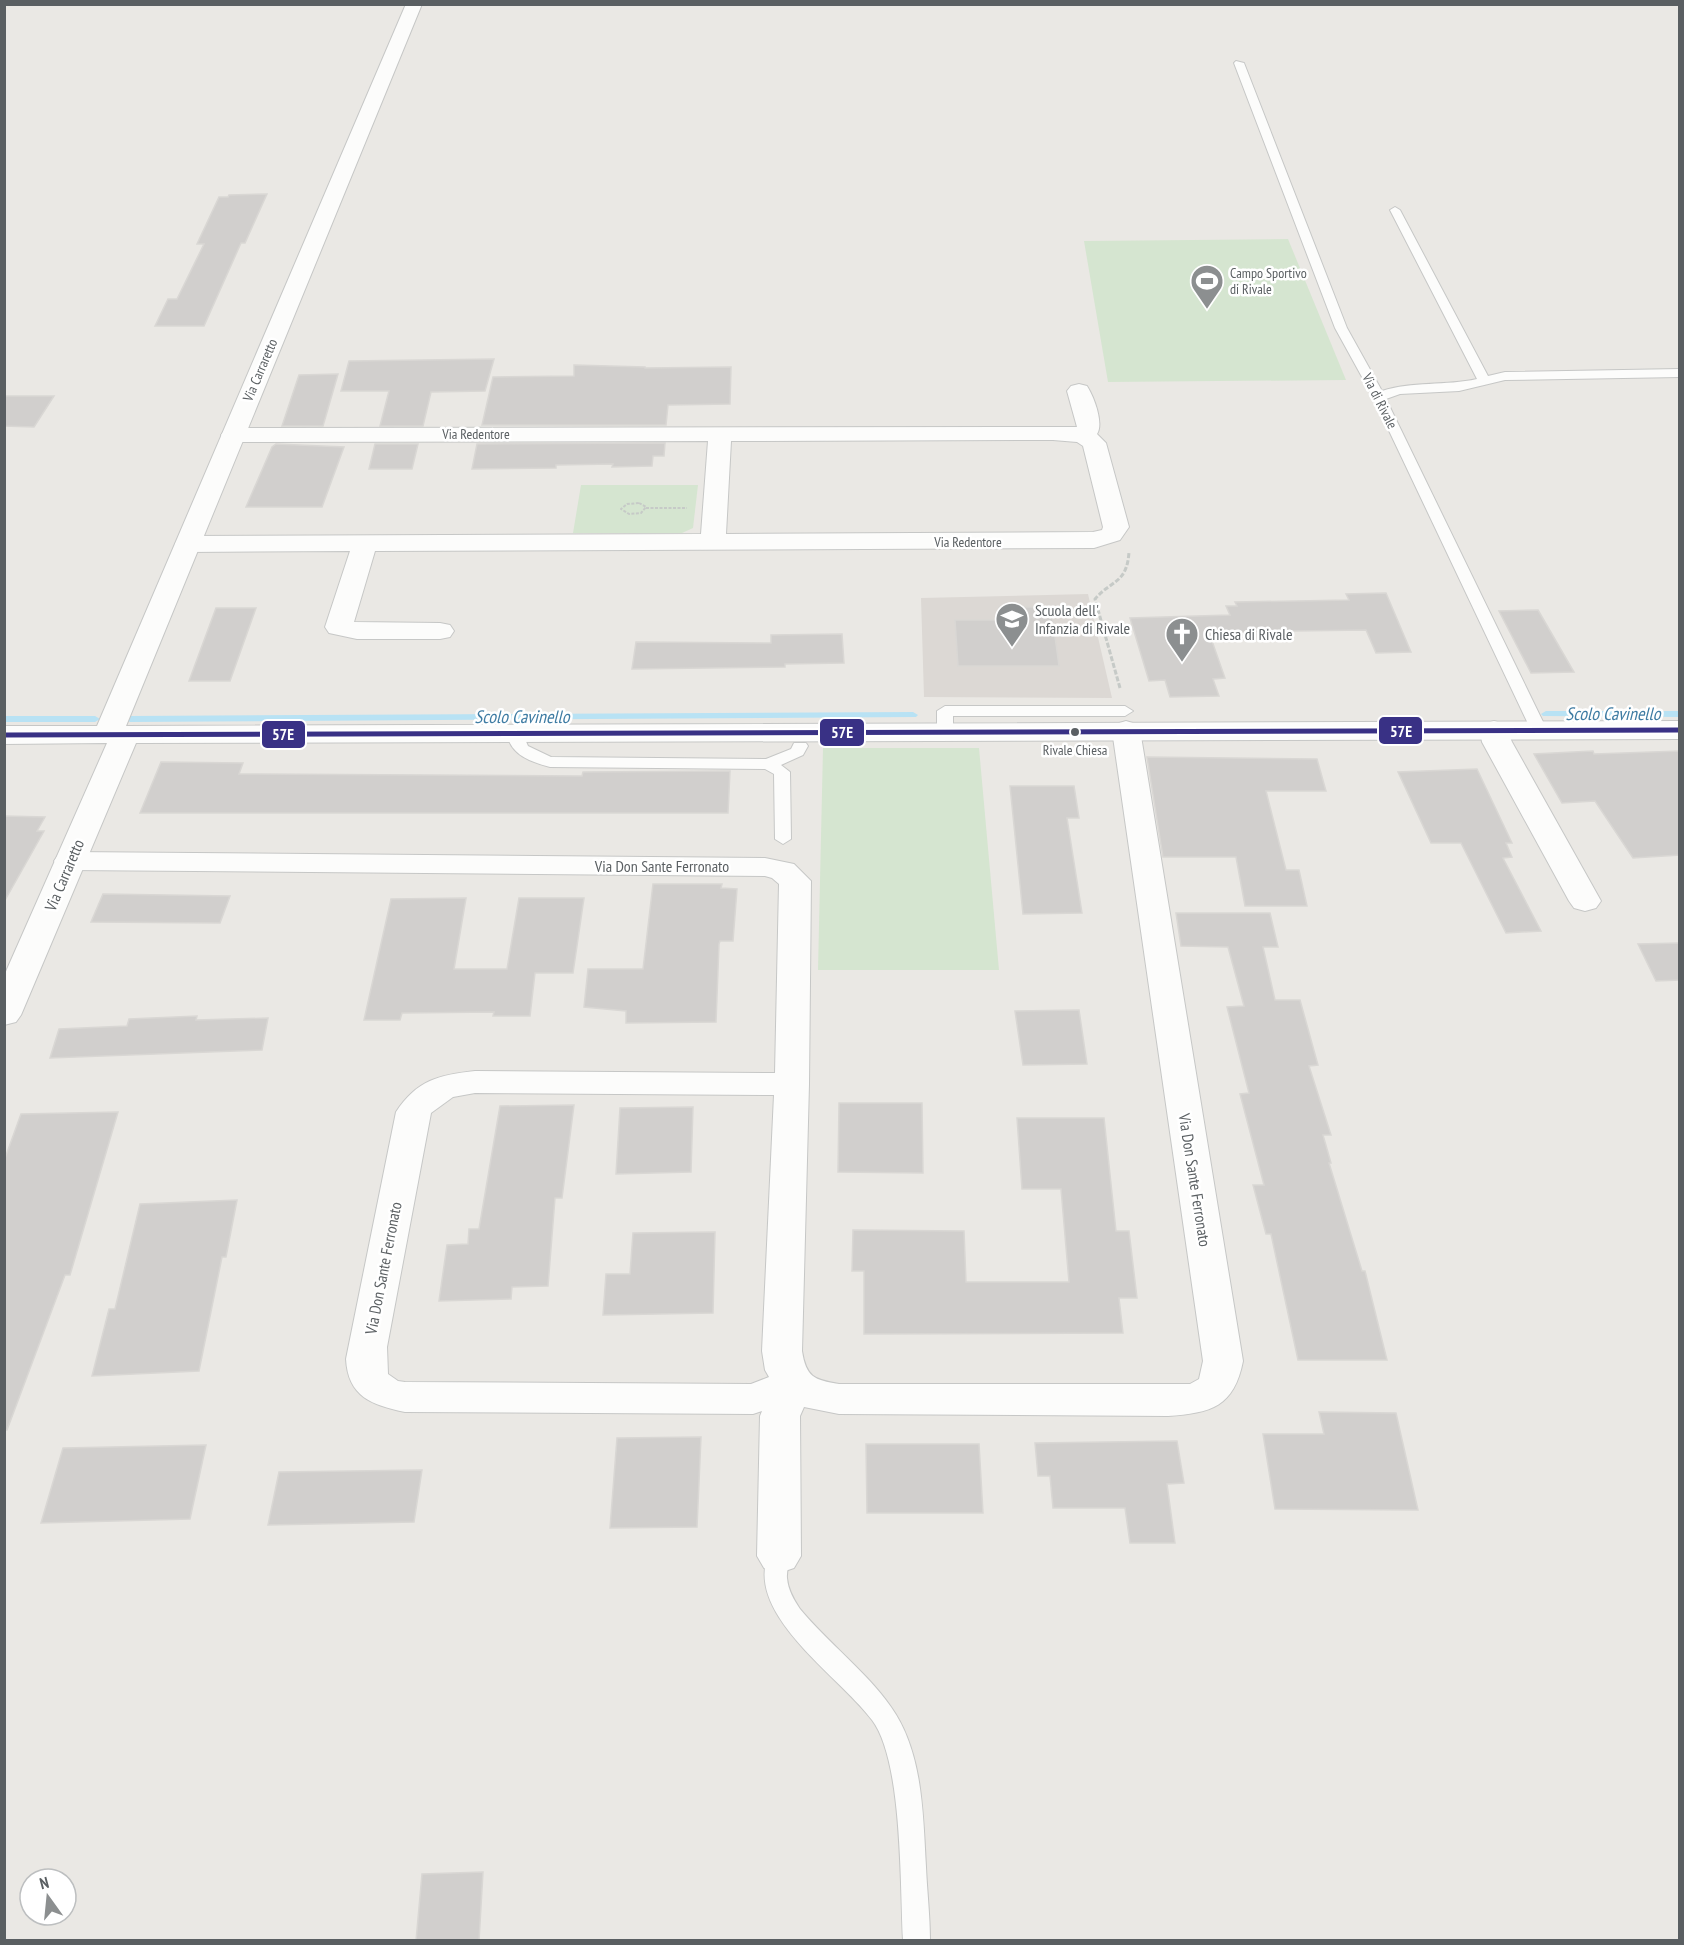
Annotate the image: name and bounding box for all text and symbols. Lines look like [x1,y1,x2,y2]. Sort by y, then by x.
sports icon: Campo Sportivo di Rivale [1189,263,1225,310]
place label: Campo Sportivo di Rivale [1230,264,1307,298]
street label: Via Carraretto [238,336,281,405]
street label: Via di Rivale [1358,369,1402,432]
street label: Via Redentore [441,425,510,443]
street label: Via Redentore [933,533,1002,551]
place label: Scuola dell' Infanzia di Rivale [1035,600,1130,638]
school or university icon: Scuola dell' Infanzia di Rivale [994,601,1030,648]
church icon: Chiesa di Rivale [1164,616,1200,663]
place label: Chiesa di Rivale [1205,624,1293,644]
water label: Scolo Cavinello [1566,702,1662,725]
water label: Scolo Cavinello [475,705,571,728]
line badge: 57E [1378,716,1423,745]
line badge: 57E [819,718,865,747]
line badge: 57E [261,720,306,749]
text: 57E [1390,721,1412,741]
text: 57E [831,722,853,742]
text: 57E [272,724,294,744]
marker: Rivale Chiesa [1069,726,1081,738]
place label: Rivale Chiesa [1043,741,1107,759]
street label: Via Carraretto [40,836,88,915]
street label: Via Don Sante Ferronato [594,856,729,876]
street label: Via Don Sante Ferronato [1174,1111,1215,1248]
street label: Via Don Sante Ferronato [360,1200,406,1337]
north arrow [18,1867,78,1927]
text: N [37,1872,51,1893]

